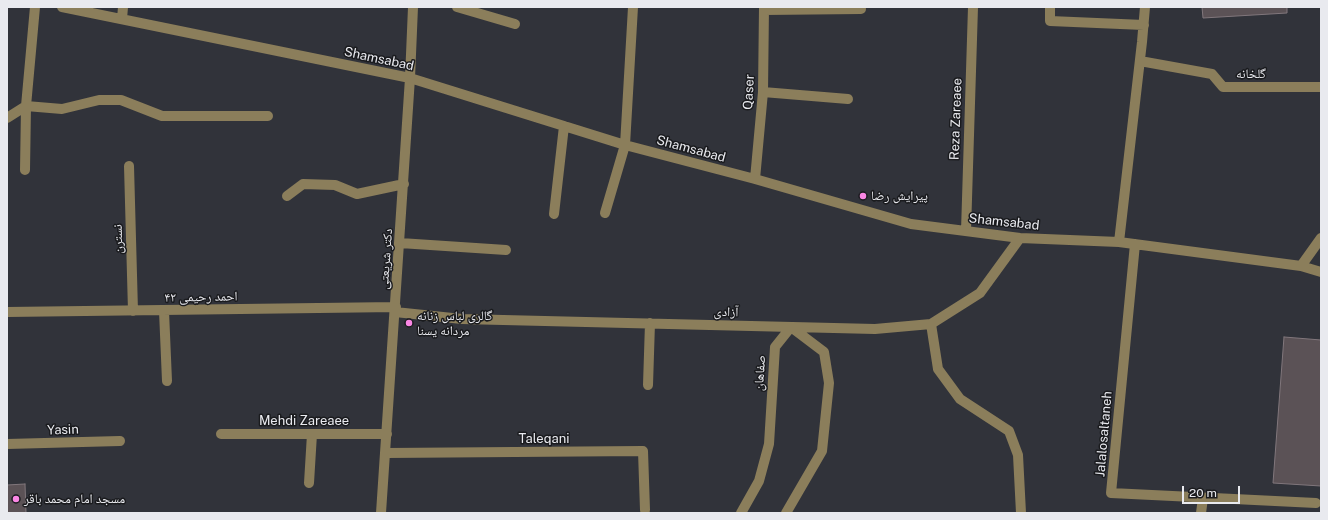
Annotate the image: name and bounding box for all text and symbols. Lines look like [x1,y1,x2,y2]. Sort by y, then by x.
street label: Shamsabad [343,44,415,74]
street label: گلخانه [1236,66,1266,82]
street label: Qaser [740,74,758,110]
street label: Reza Zareaee [947,78,965,160]
street label: Shamsabad [655,132,727,166]
place label: پیرایش رضا [871,188,928,204]
marker: پیرایش رضا [858,191,868,201]
street label: Shamsabad [968,211,1040,233]
street label: نسترن [110,224,126,254]
street label: دکتر شریعتی [376,228,396,290]
street label: ۴۲ احمد رحیمی [164,289,238,305]
street label: آزادی [714,304,738,320]
place label: گالری لباس زنانه مردانه یسنا [417,308,492,339]
marker: گالری لباس زنانه مردانه یسنا [404,318,414,328]
street label: صفاهان [751,354,769,392]
street label: Jalalosaltaneh [1092,390,1116,478]
street label: Mehdi Zareaee [259,413,349,429]
street label: Yasin [47,422,79,438]
street label: Taleqani [519,431,569,447]
scale bar [1184,478,1242,504]
text: 20 m [1189,486,1217,500]
place label: مسجد امام محمد باقر [24,491,125,507]
marker: مسجد امام محمد باقر [11,494,21,504]

